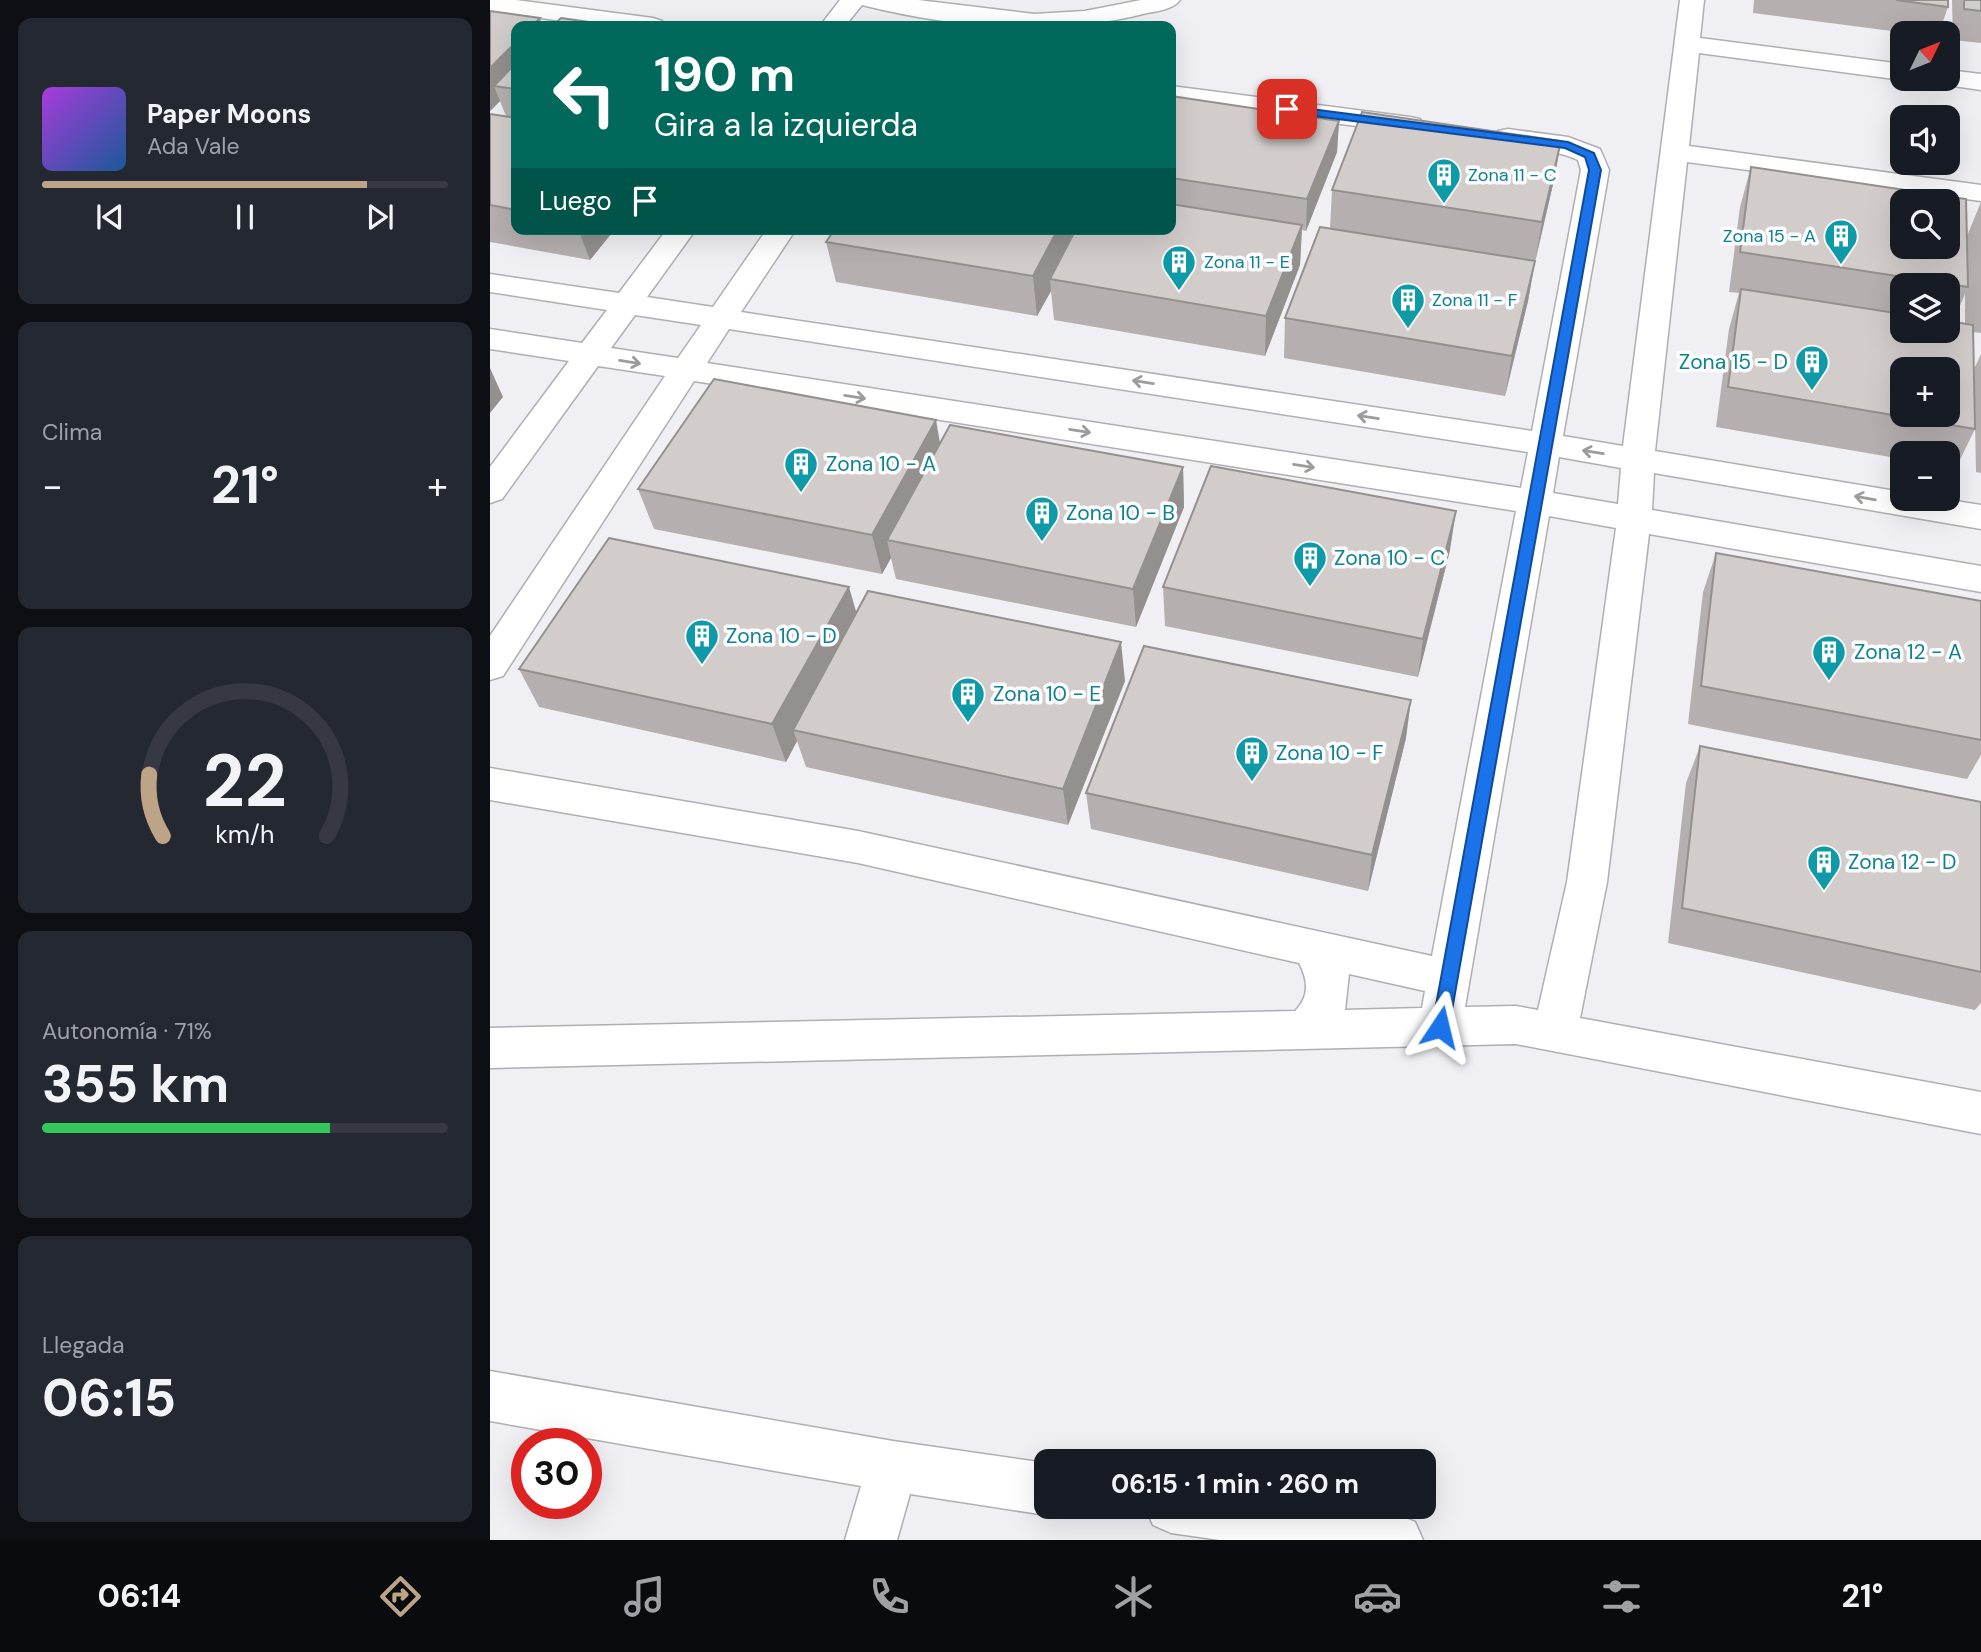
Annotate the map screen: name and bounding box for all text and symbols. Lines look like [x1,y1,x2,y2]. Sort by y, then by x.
north arrow [1890,21,1960,91]
map controls [1890,21,1960,511]
text: 190 m [654,42,795,106]
icon: left [539,49,630,140]
pin [1257,79,1317,139]
icon: arrive [1268,90,1306,128]
text: Paper Moons [147,97,311,131]
text: Gira a la izquierda [654,104,918,146]
button: sound [1890,105,1960,175]
text: Ada Vale [147,131,240,161]
building icon: Zona 11 - C [1425,156,1463,205]
place label: Zona 11 - C [1468,163,1557,187]
icon: arrive [626,182,664,220]
text: Luego [539,184,612,218]
button: search [1890,189,1960,259]
icon: previous [91,198,129,236]
icon: pause [226,198,264,236]
icon: next [361,198,399,236]
building icon: Zona 15 - A [1822,217,1860,266]
place label: Zona 15 - A [1723,224,1816,248]
building icon: Zona 11 - E [1160,243,1198,292]
place label: Zona 11 - E [1204,250,1290,274]
button: layers [1890,273,1960,343]
building icon: Zona 11 - F [1389,281,1427,330]
place label: Zona 11 - F [1432,288,1518,312]
building icon: Zona 15 - D [1793,343,1831,392]
place label: Zona 15 - D [1679,348,1788,376]
one-way arrow [618,356,641,369]
button: + [1890,357,1960,427]
one-way arrow [1132,375,1155,388]
one-way arrow [843,390,866,403]
one-way arrow [1357,410,1380,423]
text: Clima [42,417,102,447]
one-way arrow [1068,425,1090,438]
button: − [1890,441,1960,511]
building icon: Zona 10 - A [782,445,820,494]
one-way arrow [1582,445,1605,458]
place label: Zona 10 - A [826,450,936,478]
text: 21° [211,451,279,519]
one-way arrow [1293,460,1315,473]
text: − [42,461,63,511]
text: + [427,461,448,511]
one-way arrow [1854,490,1877,504]
building icon: Zona 10 - B [1023,494,1061,543]
place label: Zona 10 - B [1066,499,1175,527]
building icon: Zona 10 - C [1291,539,1329,588]
place label: Zona 10 - C [1334,544,1445,572]
building icon: Zona 10 - D [683,617,721,666]
place label: Zona 10 - D [726,622,837,650]
building icon: Zona 12 - A [1810,633,1848,682]
place label: Zona 12 - A [1854,638,1962,666]
building icon: Zona 10 - E [949,675,987,724]
place label: Zona 10 - E [993,680,1101,708]
text: 22 [203,734,287,829]
building icon: Zona 10 - F [1233,734,1271,783]
place label: Zona 10 - F [1276,739,1384,767]
text: km/h [215,818,275,851]
building icon: Zona 12 - D [1805,843,1843,892]
place label: Zona 12 - D [1848,848,1957,876]
position arrow [1403,990,1477,1064]
text: Autonomía · 71% [42,1016,212,1046]
text: 355 km [42,1050,229,1118]
text: Llegada [42,1330,125,1360]
text: 06:15 [42,1364,176,1432]
speed limit sign: 30 [511,1428,602,1519]
text: 06:15 · 1 min · 260 m [1111,1467,1359,1501]
icon: directions [376,1572,425,1621]
icon: music [620,1572,669,1621]
icon: phone [865,1572,914,1621]
icon: climate [1109,1572,1158,1621]
icon: car [1353,1572,1402,1621]
icon: filters [1597,1572,1646,1621]
text: 06:14 [98,1575,181,1617]
text: 21° [1842,1575,1883,1617]

